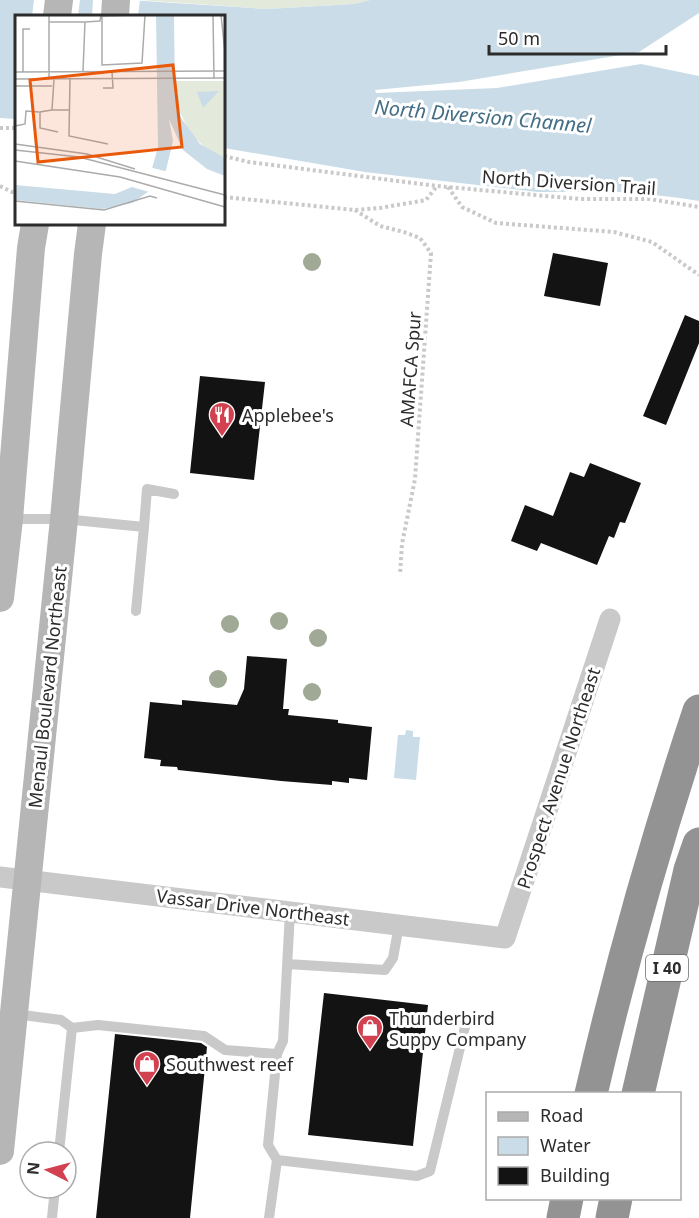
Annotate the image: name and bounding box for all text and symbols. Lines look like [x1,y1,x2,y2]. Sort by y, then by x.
inset map [15,15,225,225]
scale bar [489,18,666,56]
text: 50 m [498,26,540,50]
water label: North Diversion Channel [374,93,593,139]
street label: North Diversion Trail [481,164,657,200]
street label: AMAFCA Spur [394,310,426,428]
restaurant icon: Applebee's [207,400,237,438]
place label: Applebee's [242,403,334,427]
street label: Menaul Boulevard Northeast [22,564,72,809]
street label: Prospect Avenue Northeast [511,664,605,892]
street label: Vassar Drive Northeast [155,883,351,931]
road number: I 40 [646,955,688,981]
place label: Thunderbird Suppy Company [389,1006,527,1051]
shop icon: Thunderbird Suppy Company [355,1013,385,1051]
shop icon: Southwest reef [132,1049,162,1087]
place label: Southwest reef [166,1052,294,1076]
legend [486,1092,681,1200]
text: Road [540,1103,583,1127]
text: Water [540,1133,591,1157]
north arrow [18,1140,78,1200]
text: N [21,1161,45,1176]
text: Building [540,1163,610,1187]

